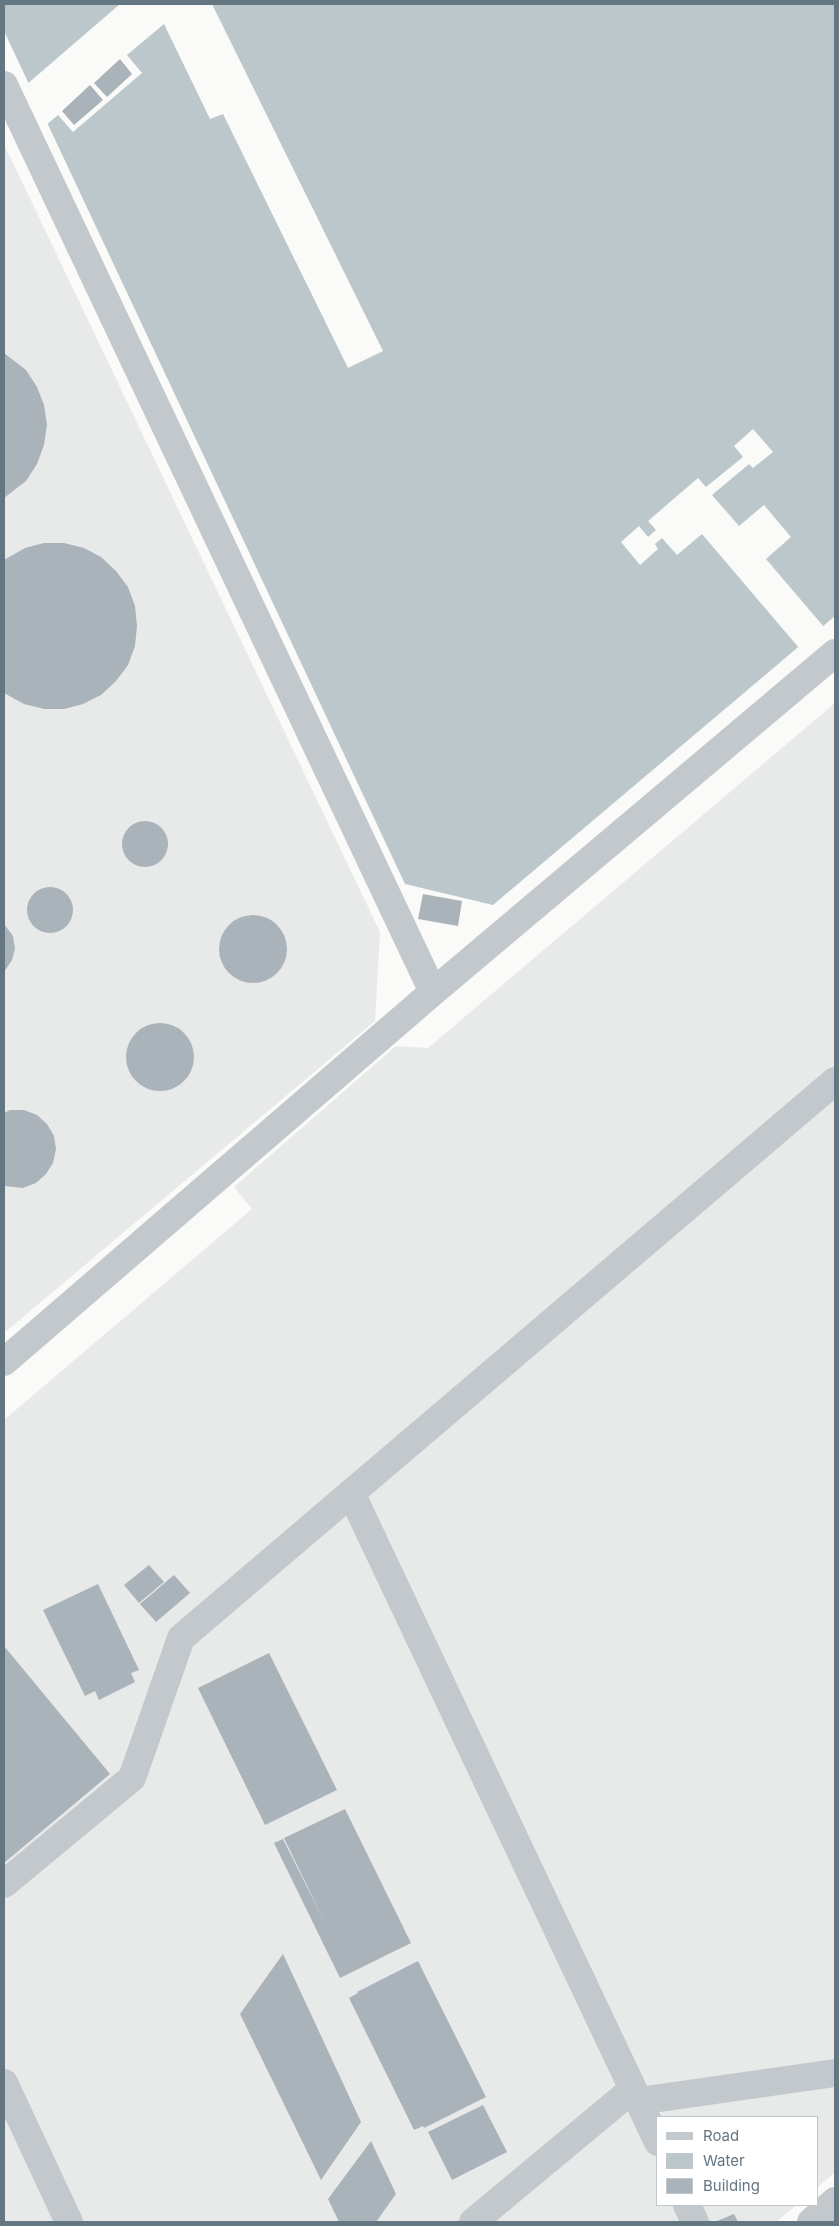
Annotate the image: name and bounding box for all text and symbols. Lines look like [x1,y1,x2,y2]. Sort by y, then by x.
legend [656,2116,819,2206]
text: Road [703,2126,739,2145]
text: Water [703,2151,745,2170]
text: Building [703,2176,760,2195]

